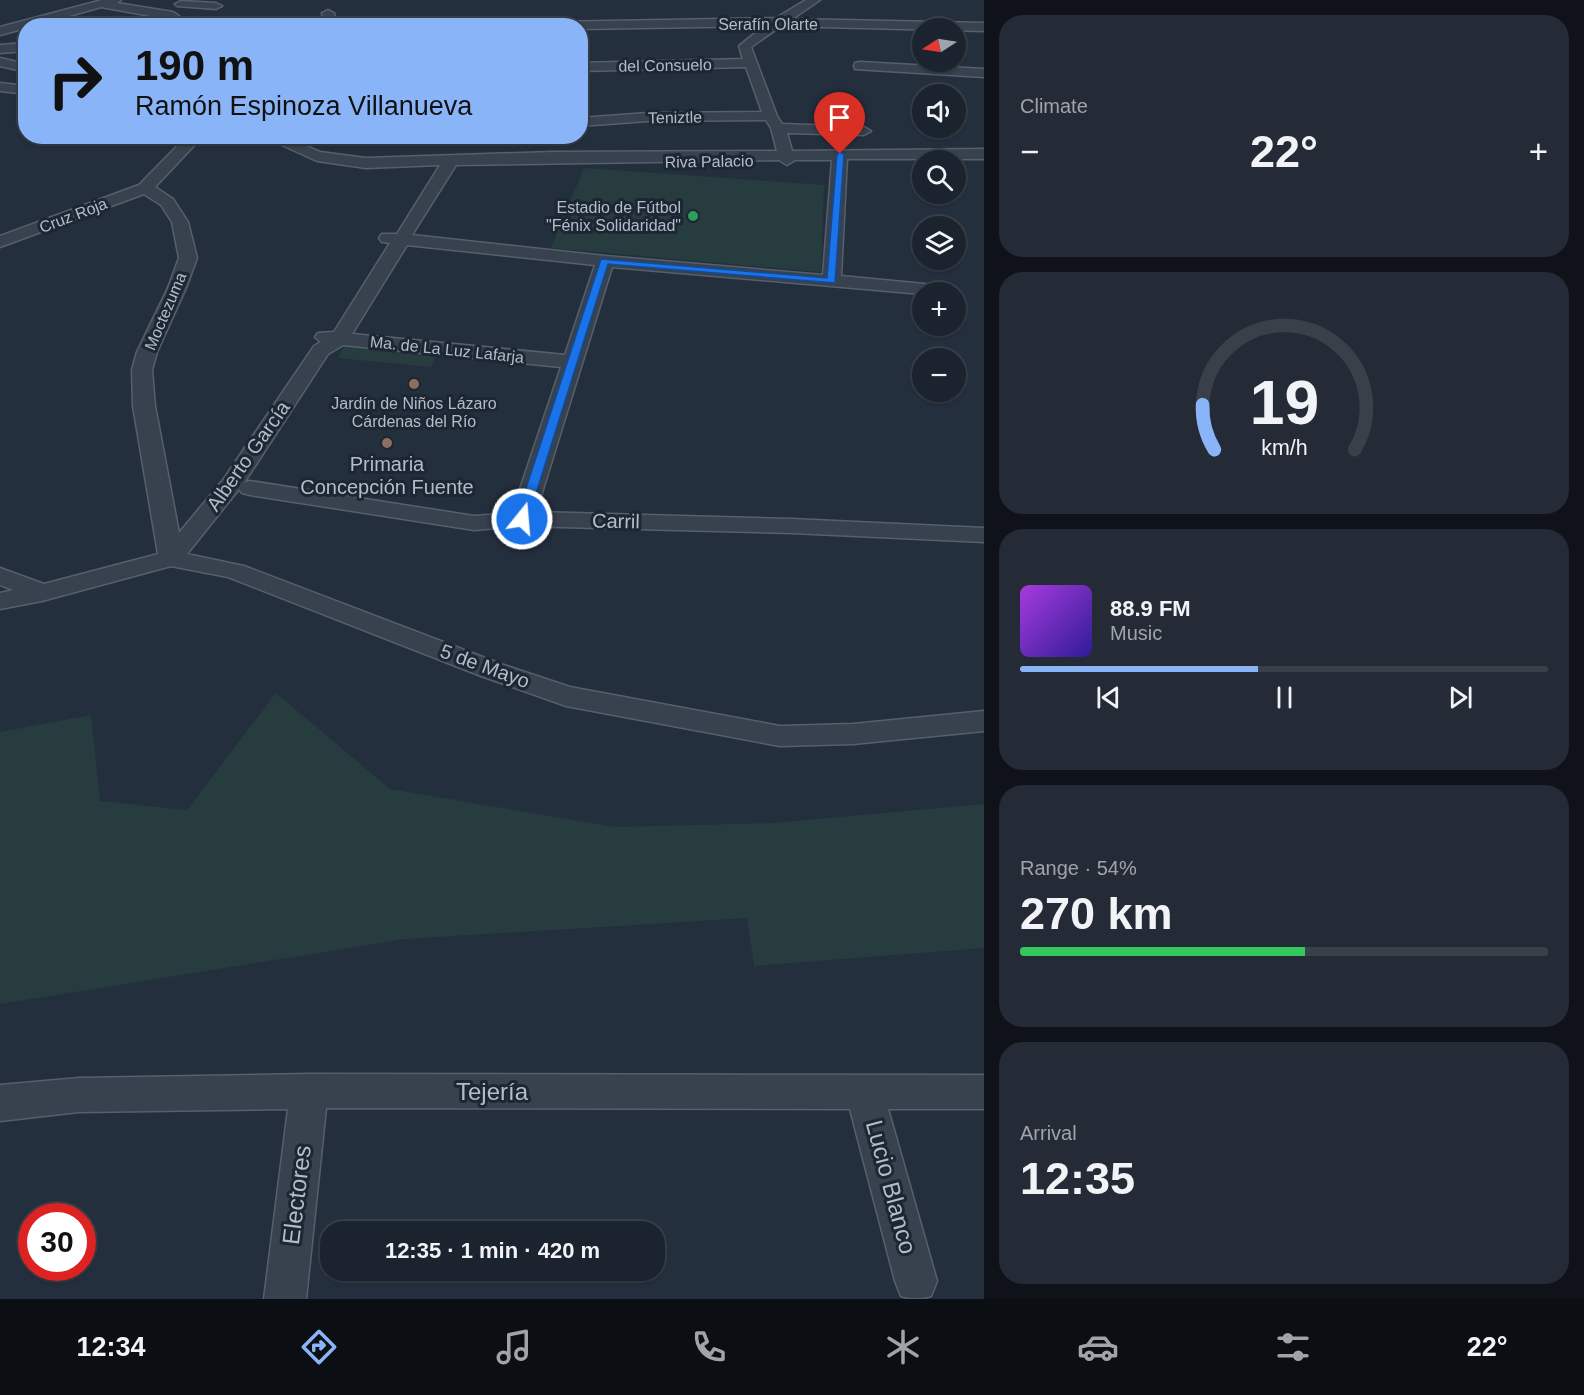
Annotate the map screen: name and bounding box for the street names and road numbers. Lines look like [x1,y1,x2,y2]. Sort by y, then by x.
street label: Serafín Olarte [718,16,818,33]
street label: del Consuelo [618,56,712,75]
street label: Teniztle [648,109,702,126]
street label: Riva Palacio [664,152,754,171]
street label: Cruz Roja [37,195,110,236]
street label: Moctezuma [141,270,189,353]
street label: Ma. de La Luz Lafarja [369,333,525,366]
street label: Alberto García [202,396,294,515]
street label: Carril [592,510,640,532]
street label: 5 de Mayo [437,640,533,692]
street label: Tejería [456,1078,529,1105]
street label: Lucio Blanco [861,1117,922,1257]
street label: Electores [277,1144,316,1246]

